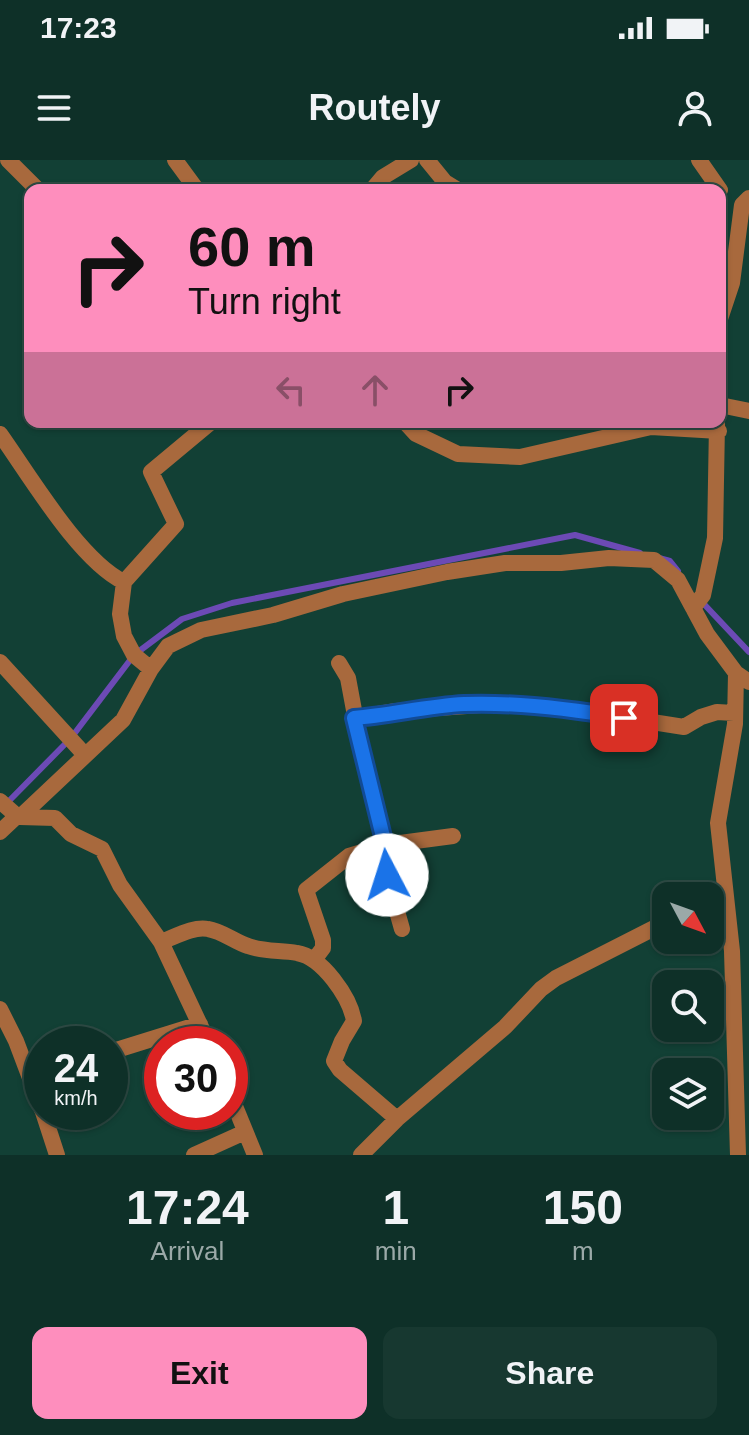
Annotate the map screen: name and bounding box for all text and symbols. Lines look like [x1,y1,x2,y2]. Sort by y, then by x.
text: 17:23 [40,11,117,44]
icon: menu [32,86,76,130]
icon: person [673,86,717,130]
text: Routely [308,87,441,128]
text: 60 m [188,215,316,278]
icon: right [56,216,160,320]
text: Turn right [188,281,341,322]
icon: left [269,368,313,412]
icon: ahead [353,368,397,412]
icon: right [437,368,481,412]
pin [590,684,658,752]
icon: arrive [602,696,646,740]
position arrow [345,833,429,917]
north arrow [652,882,724,954]
map controls [652,882,724,1130]
button: search [652,970,724,1042]
speed limit sign: 30 [144,1026,248,1130]
text: 24 [54,1046,98,1090]
button: layers [652,1058,724,1130]
text: km/h [54,1087,98,1109]
text: 17:24 [126,1181,249,1234]
text: 1 [382,1181,409,1234]
text: 150 [543,1181,623,1234]
text: Arrival [151,1236,224,1266]
text: min [375,1236,417,1266]
text: m [572,1236,594,1266]
button: Exit [32,1327,367,1419]
button: Share [383,1327,717,1419]

